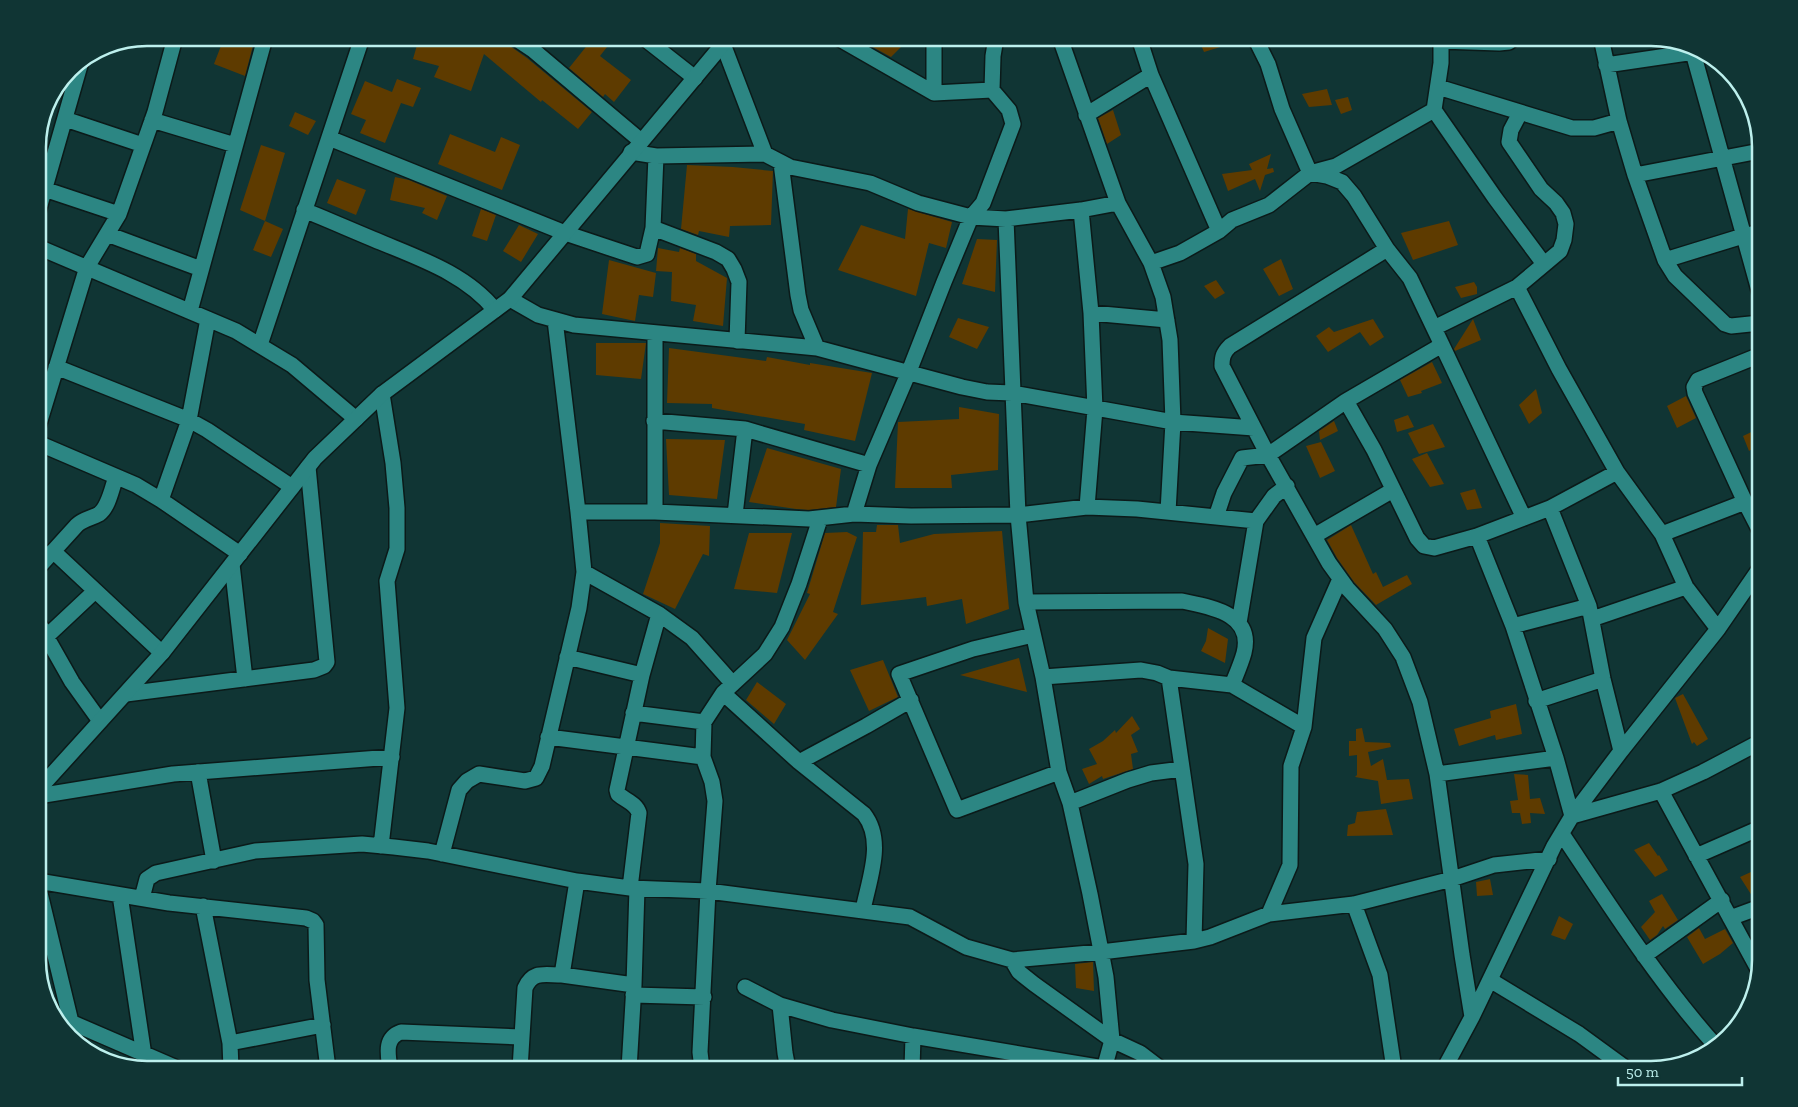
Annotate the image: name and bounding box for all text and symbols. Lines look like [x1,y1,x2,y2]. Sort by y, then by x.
scale bar [1618,1054,1742,1086]
text: 50 m [1626,1063,1659,1081]

